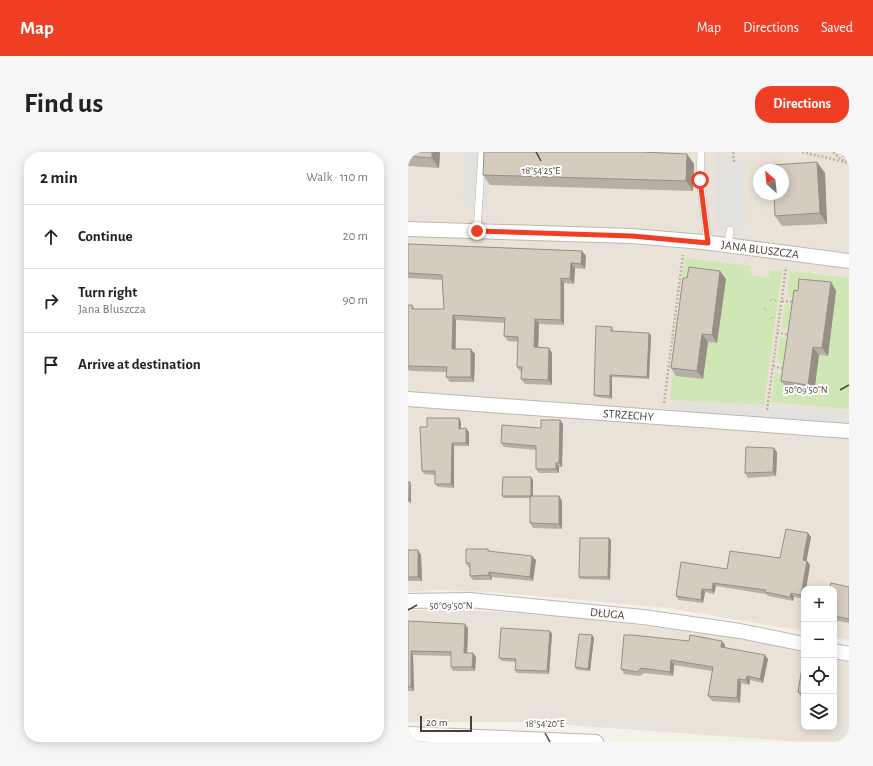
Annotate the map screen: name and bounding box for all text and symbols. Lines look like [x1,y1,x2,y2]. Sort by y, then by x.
text: Map [20,19,54,38]
text: Map [697,21,721,35]
text: Directions [743,21,799,35]
text: Saved [821,21,853,35]
button: Directions [755,86,849,123]
text: Find us [24,90,103,118]
north arrow [753,164,789,200]
text: 18°54'25"E [522,166,560,176]
text: 2 min [40,169,78,186]
text: Walk · 110 m [306,171,368,184]
route start [691,171,709,189]
route end [468,222,486,240]
icon: ahead [40,226,62,248]
text: Continue [78,229,133,244]
text: 20 m [343,230,368,243]
street label: JANA BLUSZCZA [721,238,800,260]
text: Turn right [78,285,137,300]
icon: right [40,290,62,312]
text: 90 m [342,294,368,307]
text: Jana Bluszcza [78,303,146,316]
icon: arrive [40,354,62,376]
text: Arrive at destination [78,357,201,372]
text: 50°09'50"N [784,385,828,395]
street label: STRZECHY [603,407,655,423]
map controls [801,586,837,730]
button: + [801,586,837,622]
text: 50°09'50"N [429,601,473,611]
street label: DŁUGA [590,606,625,621]
button: − [801,622,837,658]
button: locate [801,658,837,694]
button: layers [801,694,837,730]
scale bar [420,714,472,733]
text: 20 m [426,717,447,728]
text: 18°54'20"E [525,719,565,729]

